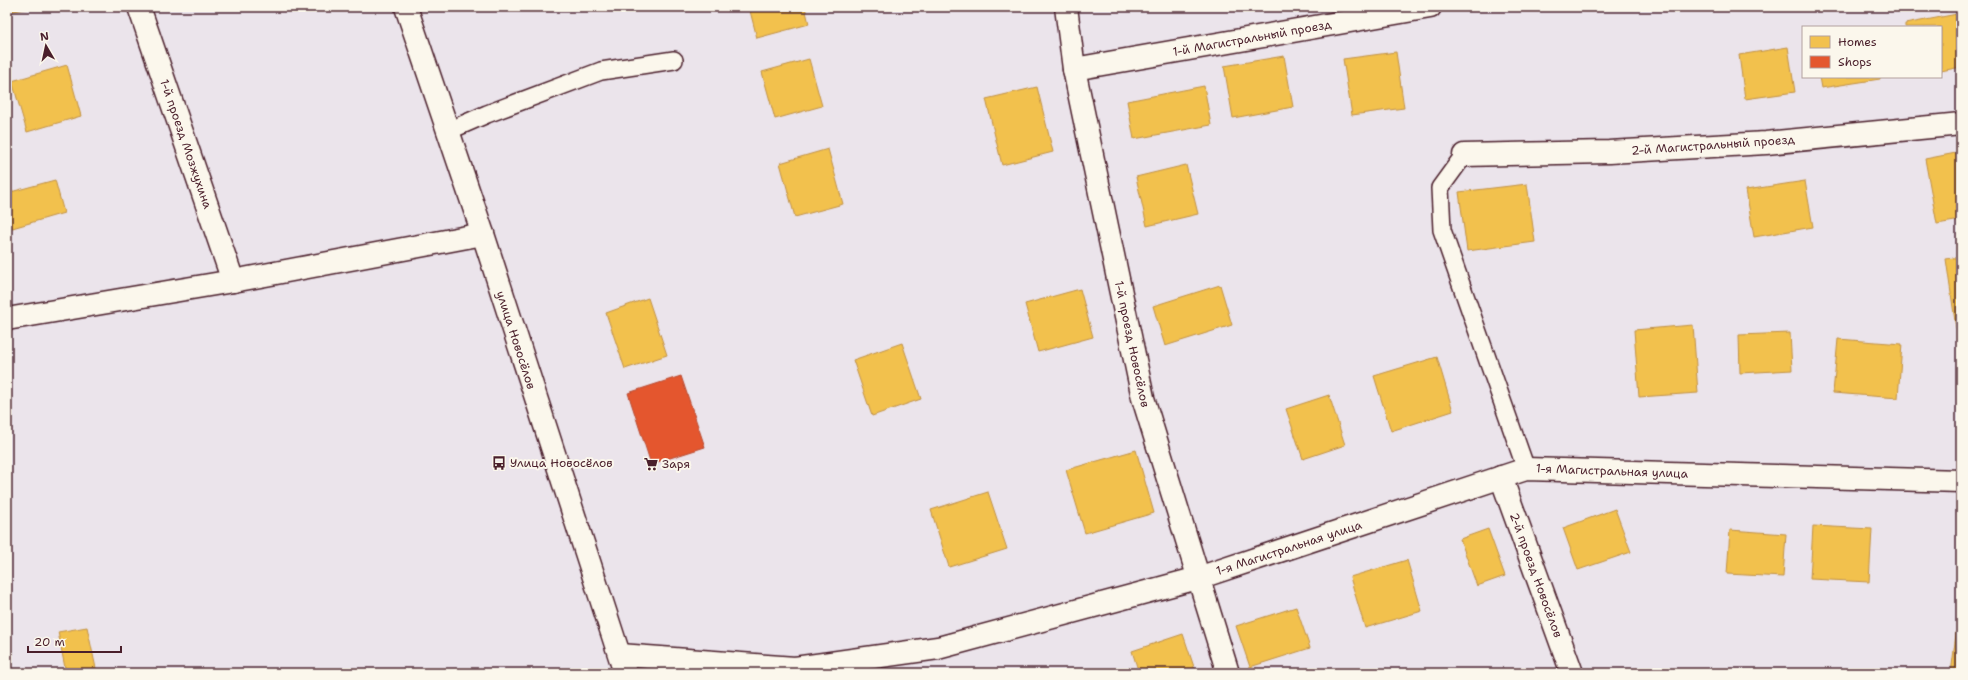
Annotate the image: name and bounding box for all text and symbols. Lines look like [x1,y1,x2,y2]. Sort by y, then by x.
street label: 1-й Магистральный проезд [1171,16,1333,60]
north arrow [26,26,66,66]
legend [1802,26,1942,78]
text: N [39,28,50,45]
text: Homes [1838,34,1877,50]
text: Shops [1838,54,1872,70]
street label: 1-й проезд Мозжухина [156,77,216,211]
street label: 2-й Магистральный проезд [1631,131,1796,159]
street label: 1-й проезд Новосёлов [1111,279,1153,409]
street label: улица Новосёлов [493,289,539,391]
bus stop icon: Улица Новосёлов [491,455,507,471]
place label: Улица Новосёлов [510,455,613,471]
supermarket icon: Заря [643,456,659,472]
place label: Заря [662,456,690,472]
street label: 1-я Магистральная улица [1536,460,1689,482]
street label: 2-й проезд Новосёлов [1506,510,1566,640]
street label: 1-я Магистральная улица [1214,517,1364,579]
scale bar [28,628,121,654]
text: 20 m [34,634,65,650]

